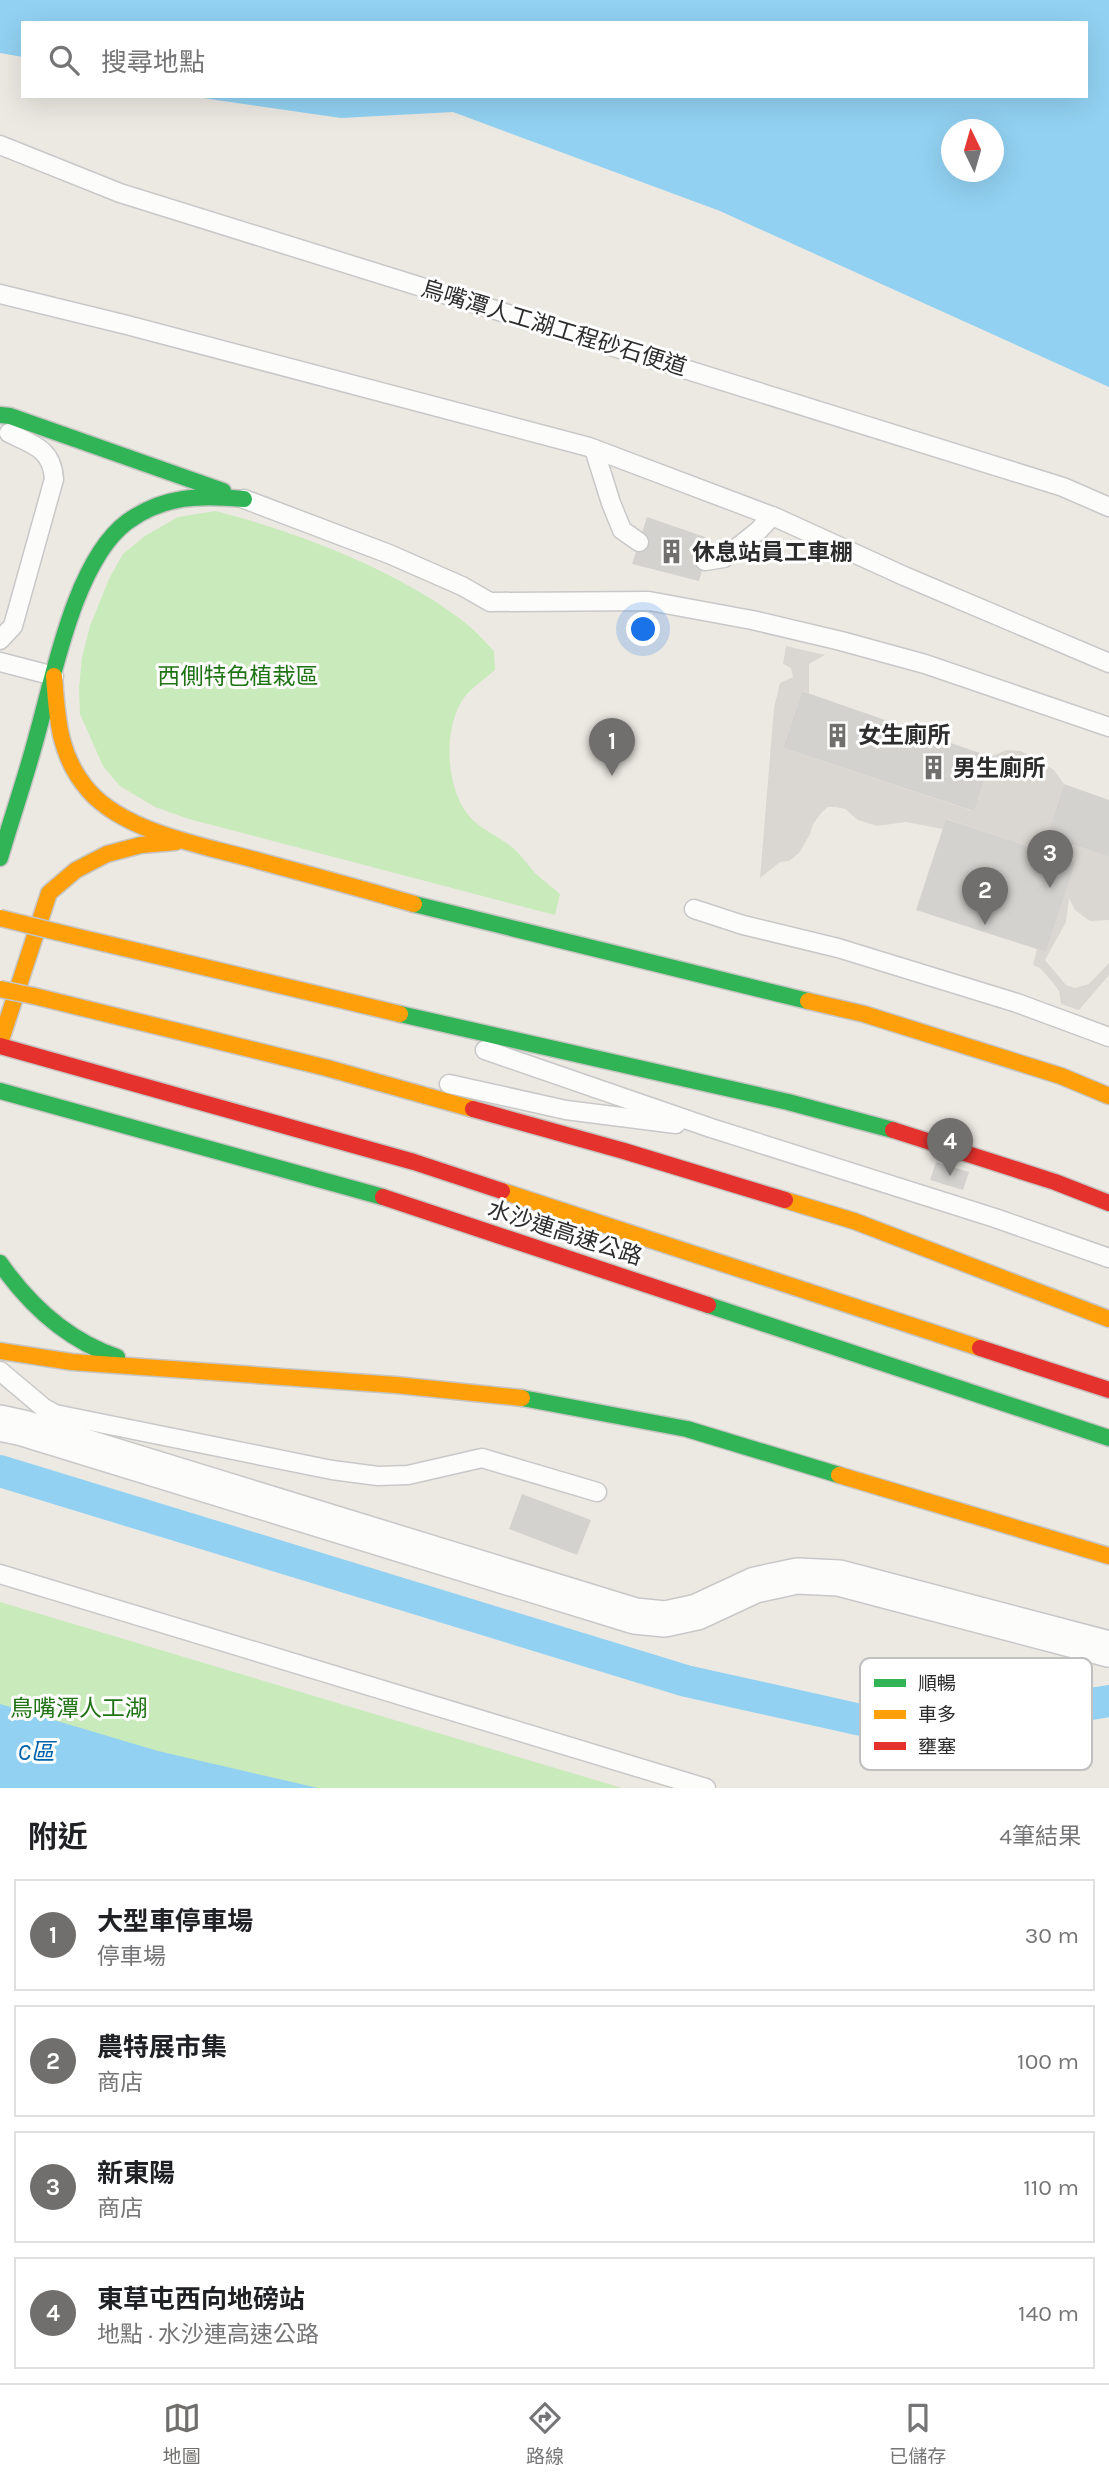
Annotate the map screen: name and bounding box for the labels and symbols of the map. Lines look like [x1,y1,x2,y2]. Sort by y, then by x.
north arrow [941,119,1004,182]
street label: 烏嘴潭人工湖工程砂石便道 [418,275,690,381]
building icon: 休息站員工車棚 [658,538,686,566]
place label: 休息站員工車棚 [692,539,853,566]
your location [626,612,660,646]
park label: 西側特色植栽區 [158,663,319,690]
pin: 1 [589,718,635,776]
building icon: 女生廁所 [824,721,852,749]
place label: 女生廁所 [858,722,950,749]
building icon: 男生廁所 [919,754,947,782]
place label: 男生廁所 [953,755,1045,782]
pin: 3 [1027,830,1073,888]
pin: 2 [962,867,1008,925]
pin: 4 [927,1118,973,1176]
street label: 水沙連高速公路 [484,1195,646,1271]
legend [860,1658,1092,1770]
text: 順暢 [918,1673,956,1695]
park label: 鳥嘴潭人工湖 [10,1695,148,1722]
text: 車多 [918,1704,956,1726]
text: 壅塞 [918,1736,956,1758]
water label: C區 [17,1738,58,1766]

